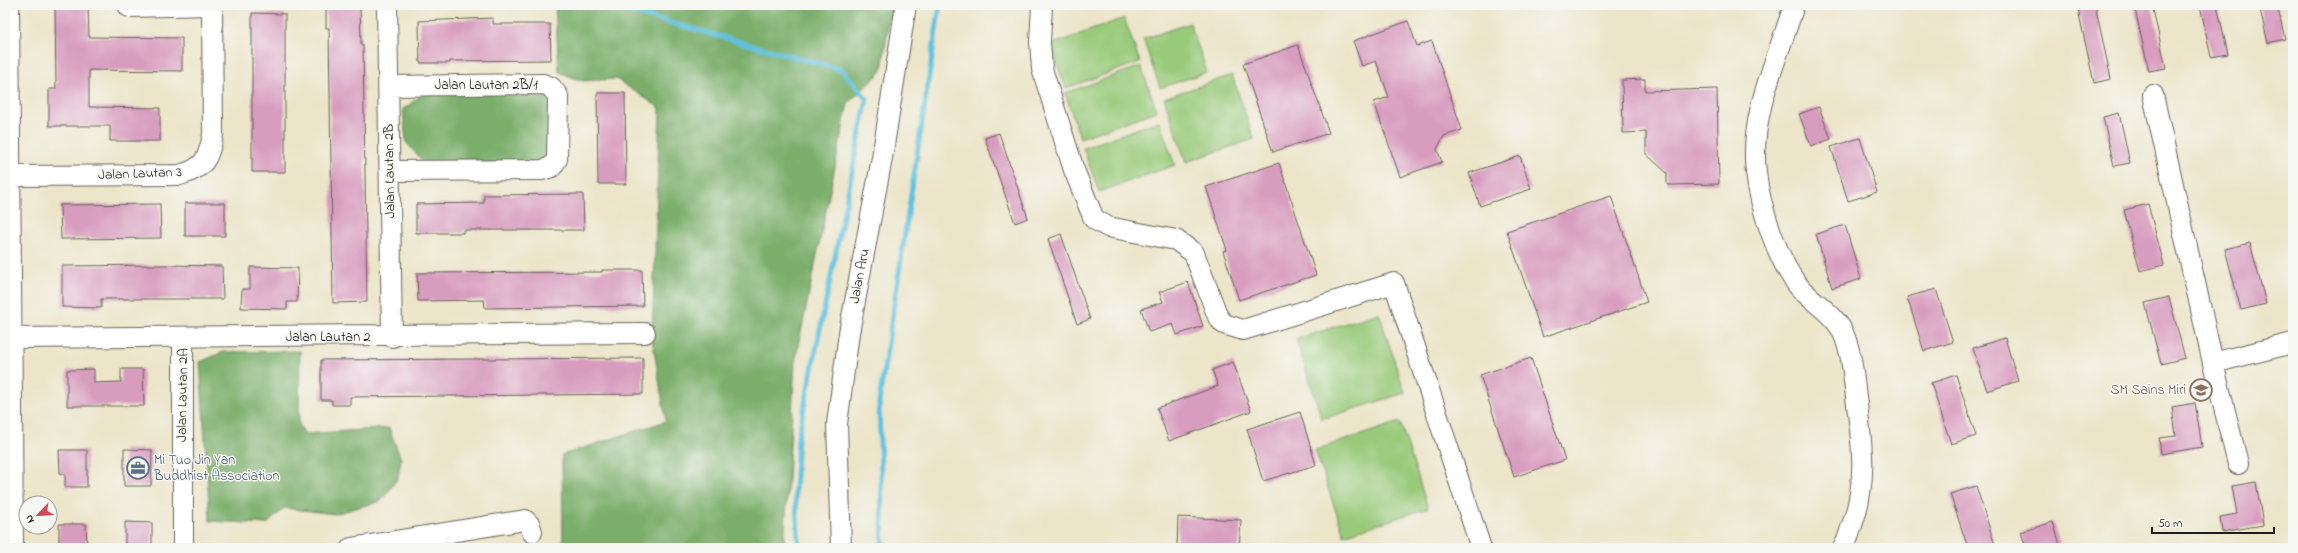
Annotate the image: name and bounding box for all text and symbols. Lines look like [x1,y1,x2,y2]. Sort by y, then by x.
street label: Jalan Lautan 2B/1 [434,75,538,96]
street label: Jalan Lautan 2B [379,124,401,218]
street label: Jalan Lautan 3 [98,162,182,186]
street label: Jalan Aru [844,247,876,305]
street label: Jalan Lautan 2 [285,327,371,348]
street label: Jalan Lautan 2A [172,348,194,442]
school or university icon: SM Sains Miri [2188,377,2214,403]
place label: SM Sains Miri [2111,380,2186,401]
place label: Mi Tuo Jin Yan Buddhist Association [153,450,280,487]
office icon: Mi Tuo Jin Yan Buddhist Association [125,455,151,481]
north arrow [18,495,58,535]
scale bar [2152,509,2274,535]
text: N [21,512,39,526]
text: 50 m [2158,515,2182,533]

